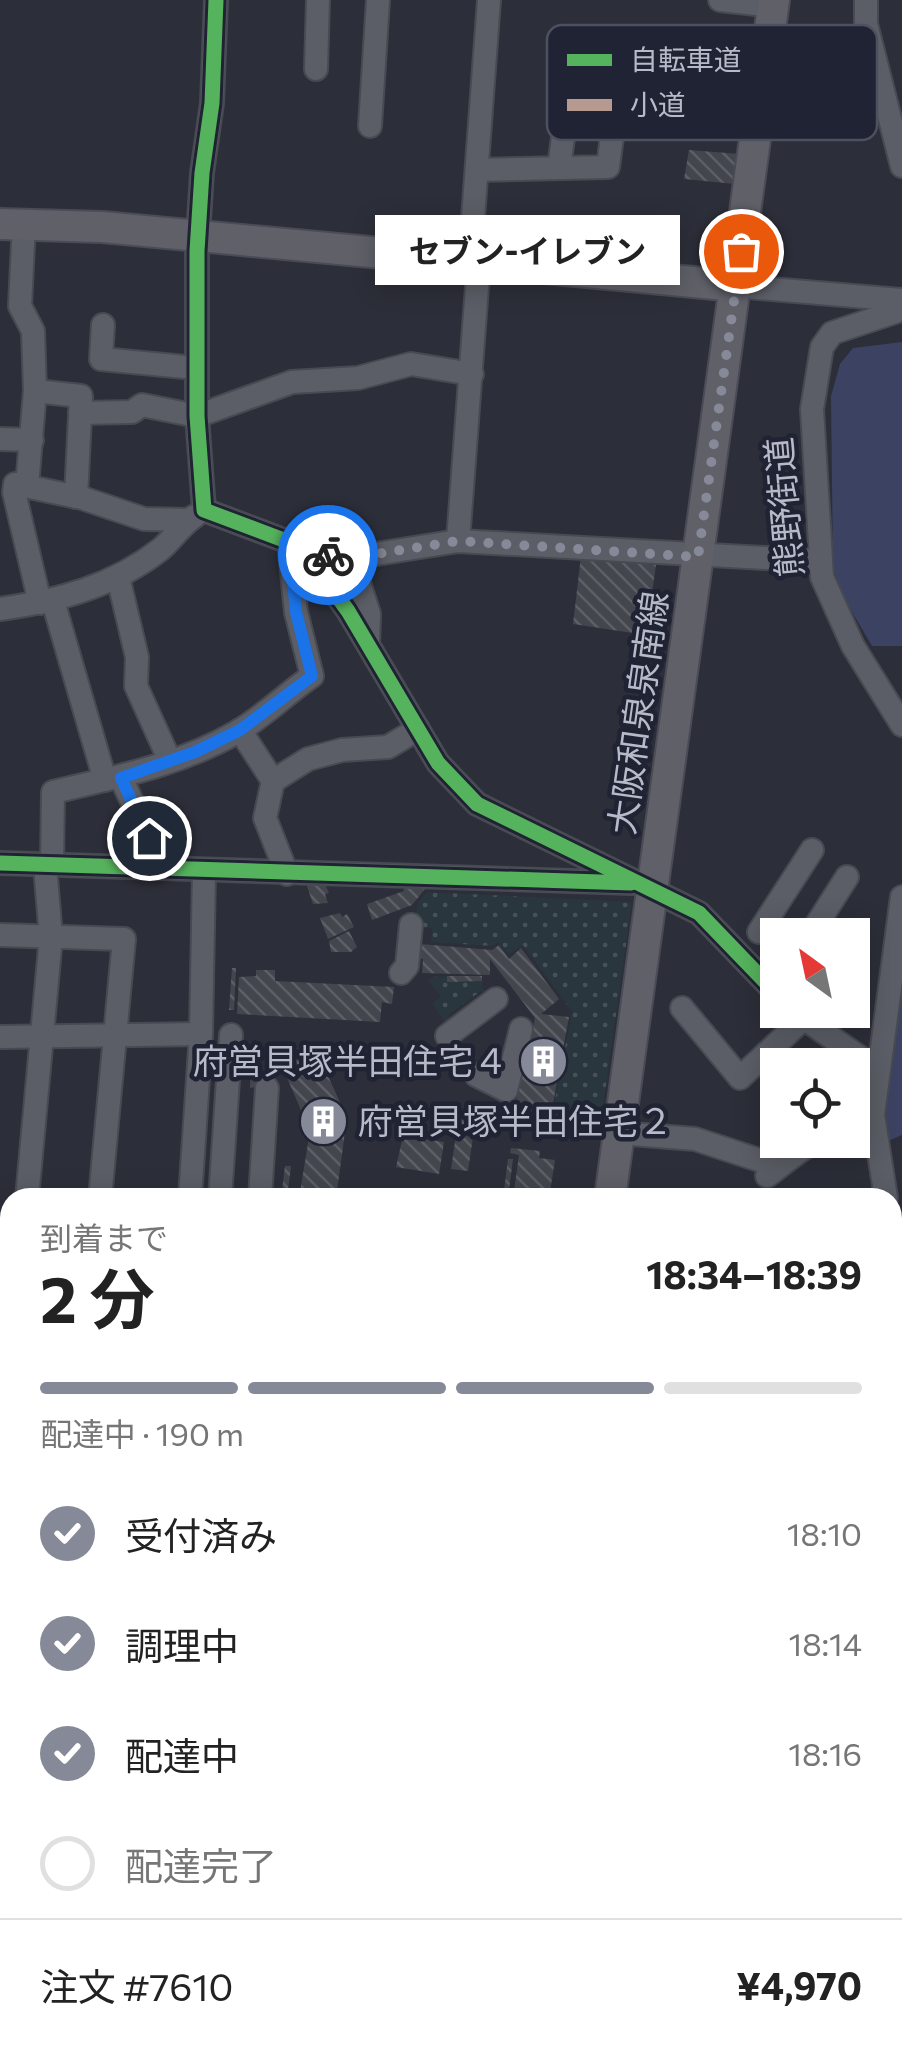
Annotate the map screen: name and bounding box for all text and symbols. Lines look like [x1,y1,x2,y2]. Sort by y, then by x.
legend [547,25,877,140]
text: 自転車道 [630,42,742,76]
text: 小道 [630,87,686,121]
pin [699,209,784,294]
callout: セブン-イレブン [376,216,681,286]
icon: bag [714,224,769,279]
text: セブン-イレブン [409,230,646,270]
street label: 熊野街道 [755,436,810,579]
courier [278,505,378,605]
icon: bike [301,528,356,583]
street label: 大阪和泉泉南線 [598,588,675,837]
pin [107,796,192,881]
icon: home [122,811,177,866]
north arrow [760,918,870,1028]
map controls [760,918,870,1158]
building icon: 府営貝塚半田住宅４ [517,1036,569,1088]
place label: 府営貝塚半田住宅４ [193,1038,508,1081]
button: locate [760,1048,870,1158]
building icon: 府営貝塚半田住宅２ [297,1096,349,1148]
place label: 府営貝塚半田住宅２ [358,1098,673,1141]
text: 到着まで [40,1217,168,1257]
text: 18:34–18:39 [646,1250,862,1297]
text: 2 分 [40,1257,154,1336]
text: 配達中 · 190 m [40,1413,244,1453]
icon: check [40,1506,95,1561]
text: 受付済み [125,1511,277,1558]
text: 18:10 [787,1513,862,1553]
icon: check [40,1616,95,1671]
text: 調理中 [125,1621,239,1668]
text: 18:14 [788,1623,862,1663]
icon: check [40,1726,95,1781]
text: 配達中 [125,1731,239,1778]
text: 18:16 [788,1733,862,1773]
text: 配達完了 [125,1841,277,1888]
text: ¥4,970 [736,1961,862,2008]
text: 注文 #7610 [40,1962,233,2009]

